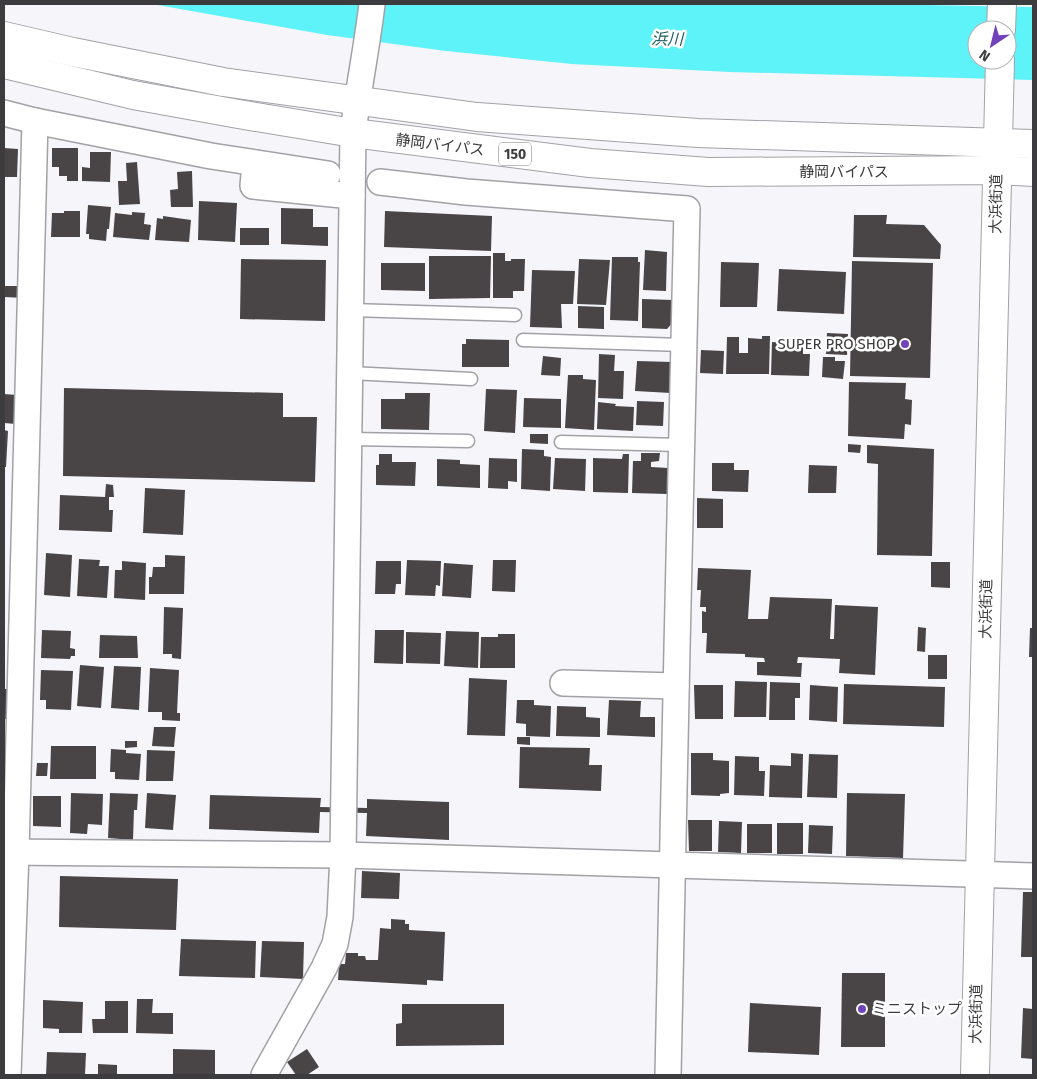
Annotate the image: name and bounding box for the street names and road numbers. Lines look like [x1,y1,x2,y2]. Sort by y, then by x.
street label: 静岡バイパス [394,131,486,159]
road number: 150 [499,142,531,166]
street label: 静岡バイパス [799,163,889,181]
street label: 大浜街道 [986,174,1006,234]
street label: 大浜街道 [976,579,996,639]
street label: 大浜街道 [966,984,986,1044]

